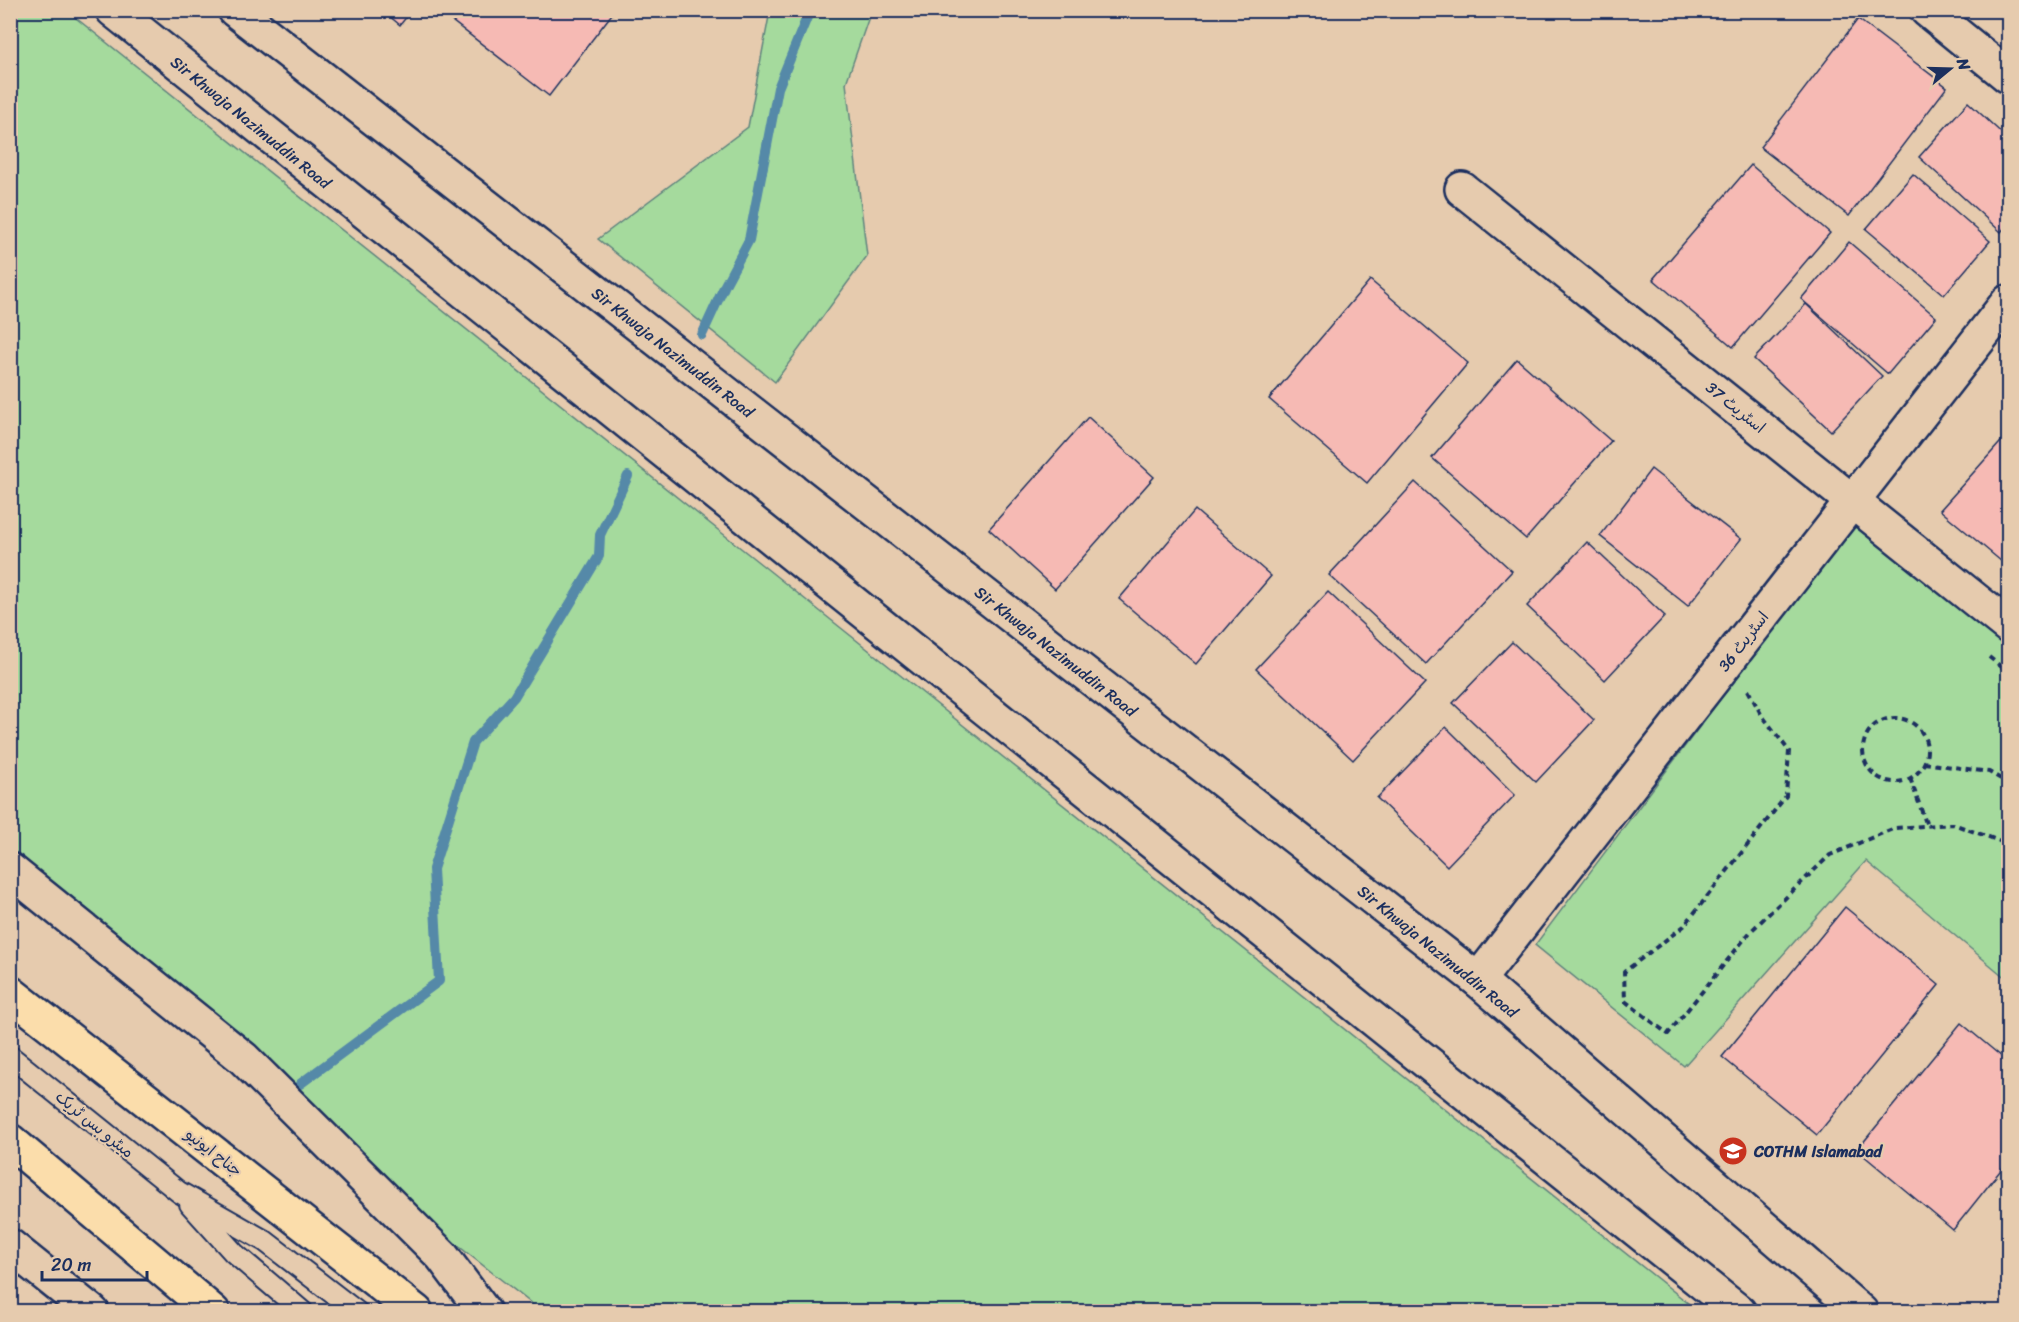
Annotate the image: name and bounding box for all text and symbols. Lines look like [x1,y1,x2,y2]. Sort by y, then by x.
north arrow [1920,39,1980,99]
street label: Sir Khwaja Nazimuddin Road [164,48,339,198]
text: N [1948,53,1980,75]
street label: Sir Khwaja Nazimuddin Road [585,279,762,426]
street label: اسٹریٹ 37 [1699,374,1772,441]
street label: Sir Khwaja Nazimuddin Road [968,578,1145,725]
street label: اسٹریٹ 36 [1710,604,1777,678]
street label: Sir Khwaja Nazimuddin Road [1351,877,1526,1027]
street label: میٹرو بس ٹریک [48,1083,141,1166]
street label: جناح ایونیو [178,1120,249,1184]
school or university icon: COTHM Islamabad [1717,1135,1749,1167]
place label: COTHM Islamabad [1753,1137,1883,1166]
scale bar [42,1244,147,1282]
text: 20 m [51,1249,91,1281]

